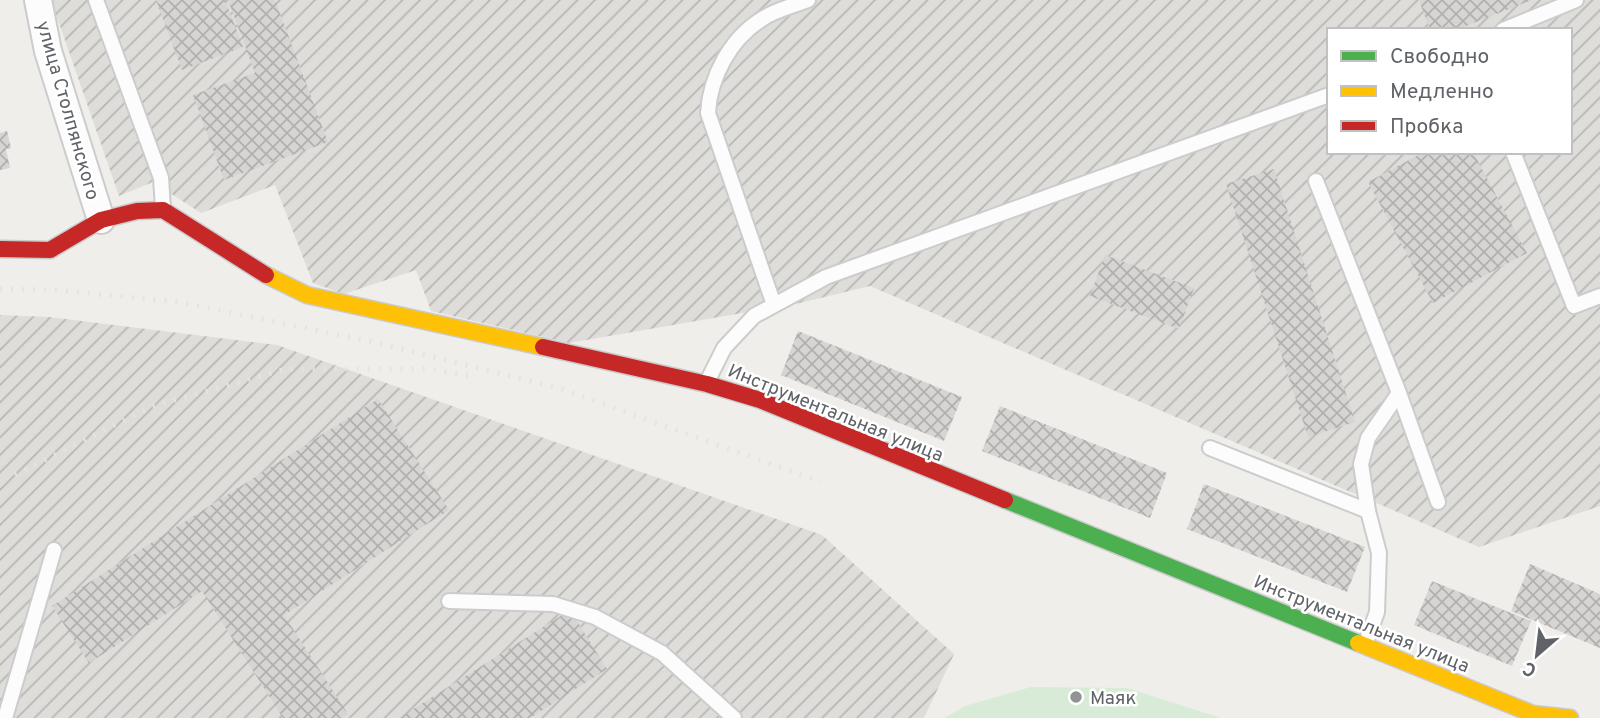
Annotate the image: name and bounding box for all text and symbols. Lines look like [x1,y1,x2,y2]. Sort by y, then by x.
street label: улица Столпянского [30,18,104,203]
legend [1327,28,1572,154]
text: Свободно [1390,44,1489,71]
text: Медленно [1390,79,1494,106]
text: Пробка [1390,114,1463,141]
street label: Инструментальная улица [724,360,947,468]
street label: Инструментальная улица [1250,571,1473,679]
north arrow [1502,620,1572,690]
text: С [1519,655,1541,682]
place label: Маяк [1090,687,1136,711]
marker: Маяк [1068,689,1084,705]

